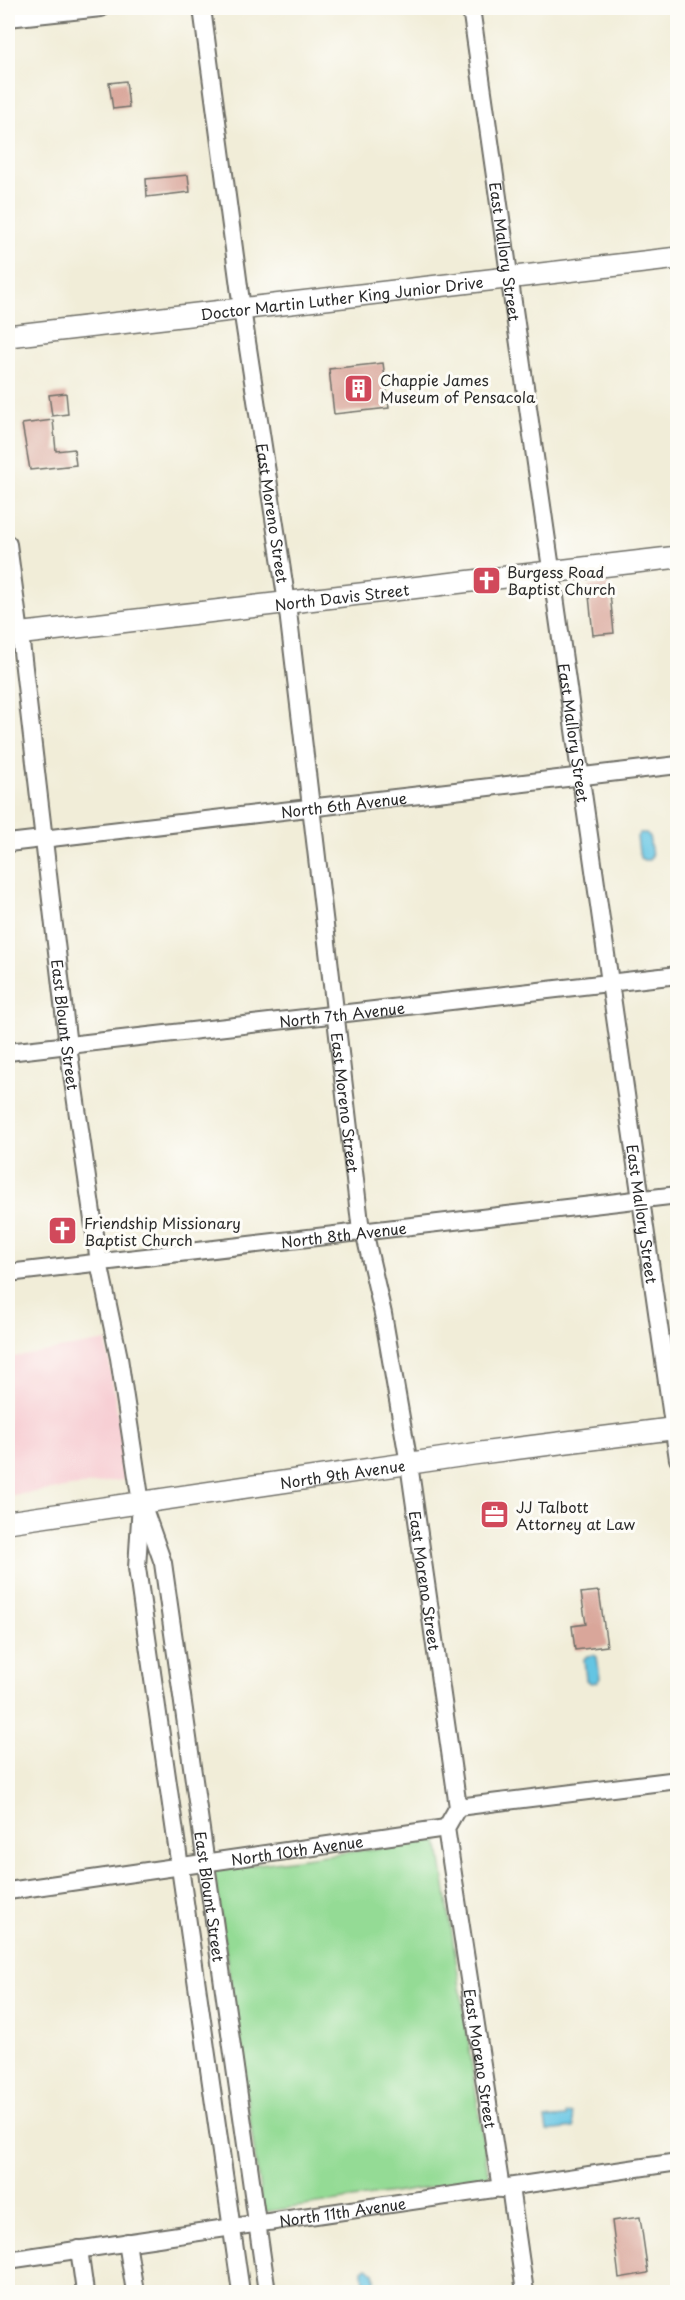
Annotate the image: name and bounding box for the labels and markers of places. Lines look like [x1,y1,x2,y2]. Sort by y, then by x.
place label: Chappie James Museum of Pensacola [380,368,536,408]
building icon: Chappie James Museum of Pensacola [343,372,375,404]
place label: Burgess Road Baptist Church [507,560,616,600]
church icon: Burgess Road Baptist Church [470,564,502,596]
place label: Friendship Missionary Baptist Church [84,1211,241,1251]
church icon: Friendship Missionary Baptist Church [47,1215,79,1247]
place label: JJ Talbott Attorney at Law [516,1495,636,1535]
office icon: JJ Talbott Attorney at Law [479,1499,511,1531]

